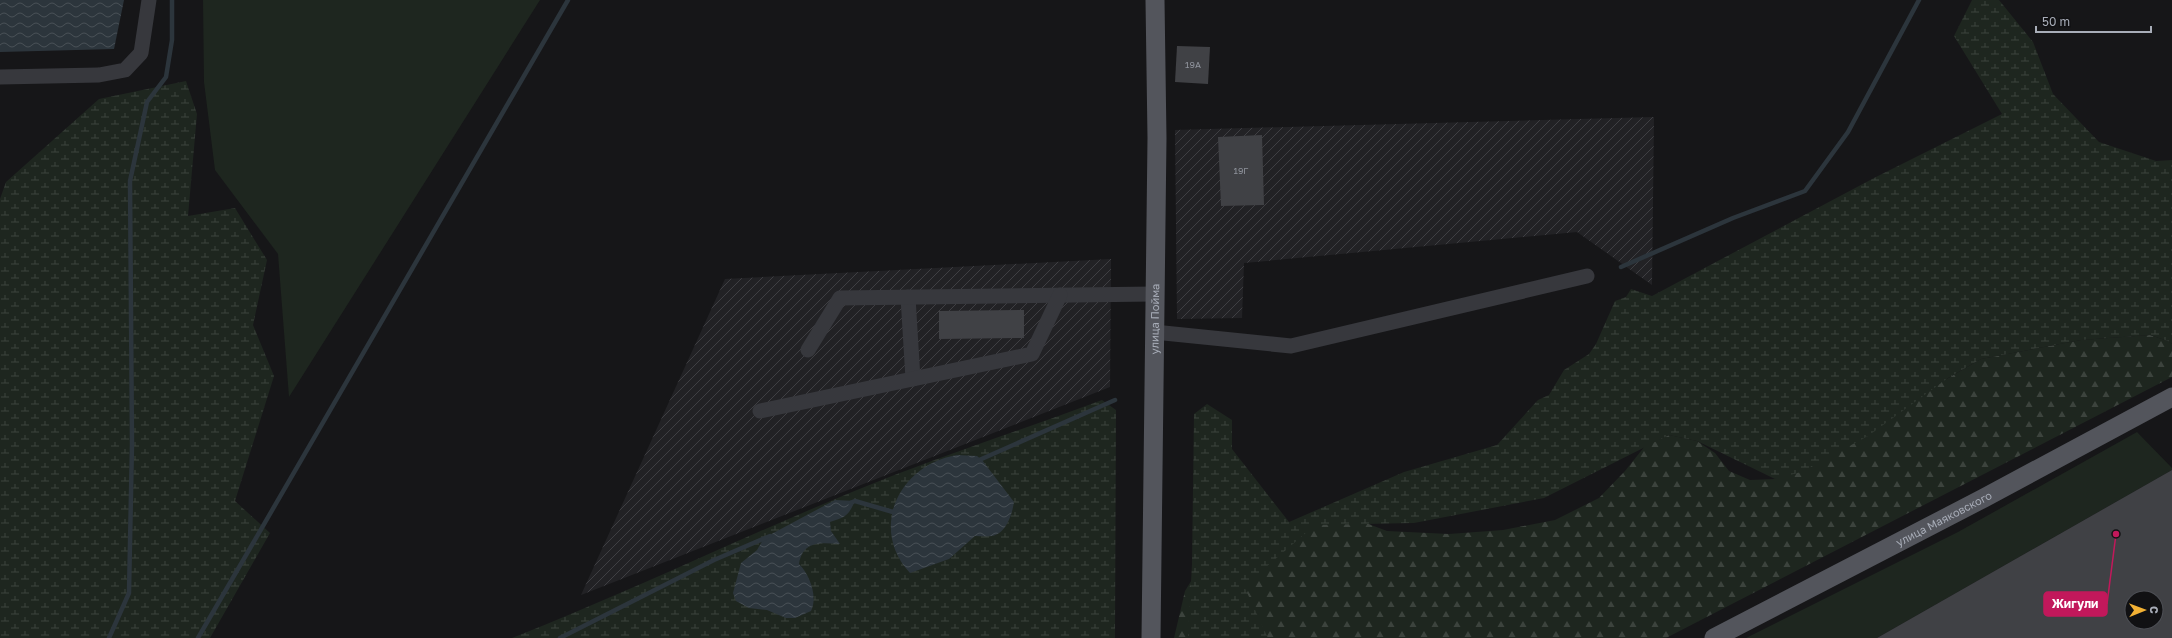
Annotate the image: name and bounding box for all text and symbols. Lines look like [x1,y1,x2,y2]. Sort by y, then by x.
scale bar [2036,8,2151,34]
text: 50 m [2042,14,2070,29]
house number: 19А [1185,59,1201,70]
house number: 19Г [1234,165,1248,176]
street label: улица Пойма [1147,284,1161,354]
street label: улица Маяковского [1894,488,1994,549]
north arrow [2124,590,2164,630]
callout: Жигули [2044,592,2107,616]
text: Жигули [2052,596,2098,611]
text: С [2148,606,2161,614]

